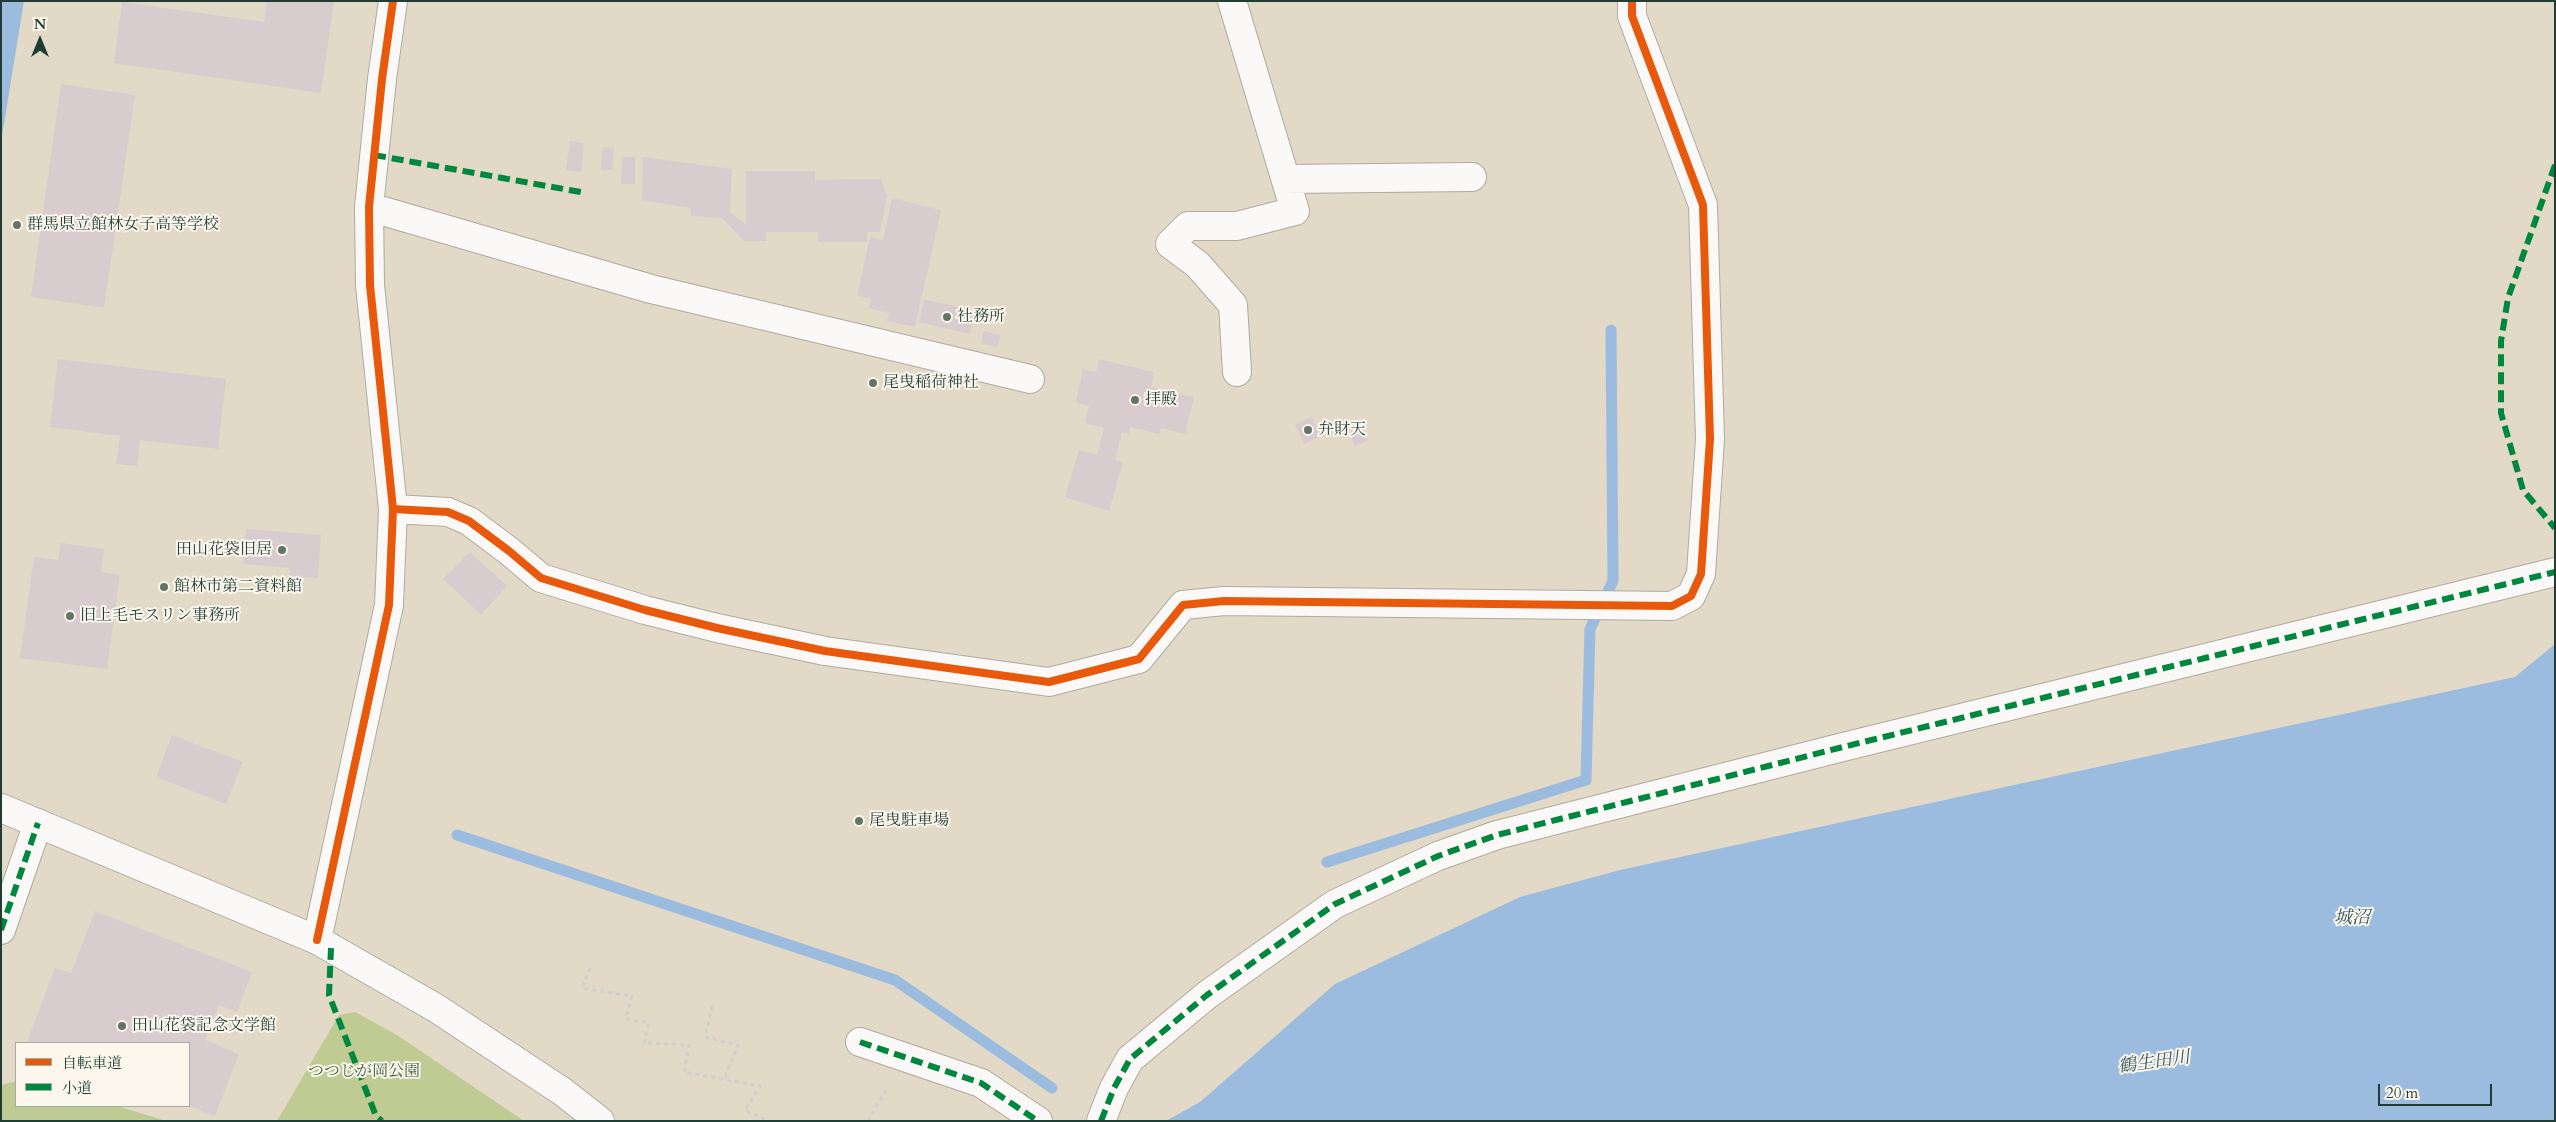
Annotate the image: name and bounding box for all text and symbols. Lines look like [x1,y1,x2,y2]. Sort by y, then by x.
north arrow [15,15,65,65]
text: N [34,15,46,34]
place label: 群馬県立館林女子高等学校 [27,215,219,235]
marker: 群馬県立館林女子高等学校 [11,219,23,231]
place label: 社務所 [957,307,1005,327]
marker: 社務所 [941,311,953,323]
place label: 尾曳稲荷神社 [883,373,979,393]
marker: 尾曳稲荷神社 [867,377,879,389]
place label: 拝殿 [1145,390,1177,410]
marker: 拝殿 [1129,394,1141,406]
place label: 弁財天 [1318,420,1366,440]
marker: 弁財天 [1302,424,1314,436]
place label: 田山花袋旧居 [176,540,272,560]
marker: 田山花袋旧居 [276,544,288,556]
place label: 館林市第二資料館 [174,577,302,597]
marker: 館林市第二資料館 [158,581,170,593]
place label: 旧上毛モスリン事務所 [80,606,240,626]
marker: 旧上毛モスリン事務所 [64,610,76,622]
place label: 尾曳駐車場 [869,811,949,831]
marker: 尾曳駐車場 [853,815,865,827]
water label: 城沼 [2334,908,2370,930]
place label: 田山花袋記念文学館 [132,1016,276,1036]
marker: 田山花袋記念文学館 [116,1020,128,1032]
legend [15,1042,190,1107]
water label: 鶴生田川 [2117,1047,2191,1079]
text: 自転車道 [62,1053,122,1073]
park label: つつじが岡公園 [308,1062,420,1082]
scale bar [2381,1074,2495,1106]
text: 小道 [62,1078,92,1098]
text: 20 m [2386,1083,2418,1103]

